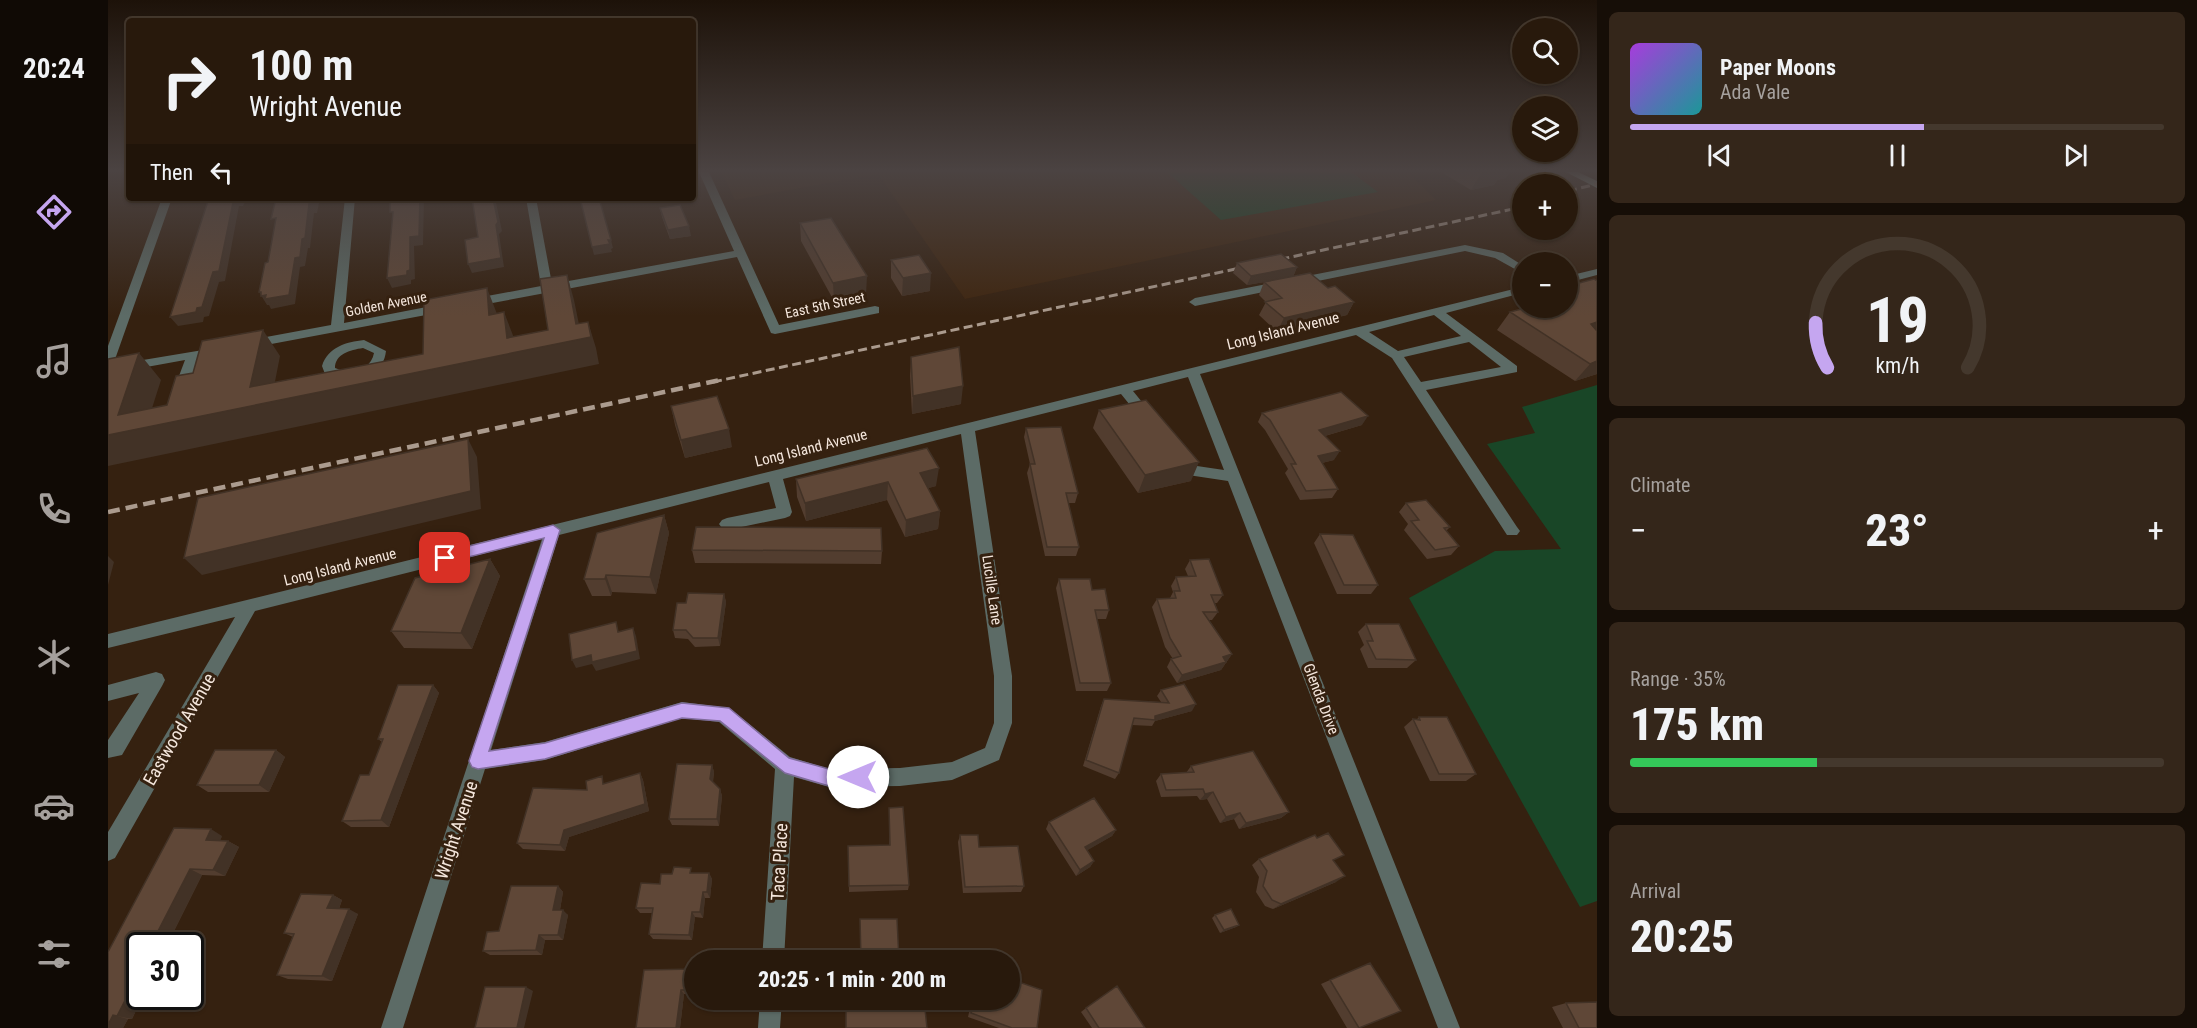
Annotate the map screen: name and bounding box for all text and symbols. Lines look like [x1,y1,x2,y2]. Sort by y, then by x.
map controls [1512,18,1578,318]
button: search [1512,18,1578,84]
text: 100 m [249,41,354,90]
icon: right [150,42,228,120]
text: 20:24 [23,53,85,85]
text: Paper Moons [1720,55,1836,80]
text: Ada Vale [1720,80,1790,104]
text: Wright Avenue [249,91,402,123]
button: layers [1512,96,1578,162]
icon: previous [1703,139,1736,172]
icon: pause [1881,139,1914,172]
icon: next [2059,139,2092,172]
icon: left [205,156,238,189]
text: Then [150,160,193,185]
button: + [1512,174,1578,240]
icon: directions [33,191,75,233]
button: − [1512,252,1578,318]
text: 19 [1865,284,1929,357]
street label: Golden Avenue [344,288,428,320]
street label: East 5th Street [784,289,866,321]
street label: Long Island Avenue [1225,308,1341,354]
icon: music [33,340,75,382]
text: km/h [1875,353,1919,378]
street label: Long Island Avenue [753,425,869,471]
text: Climate [1630,473,1690,497]
icon: phone [33,488,75,530]
text: 23° [1865,504,1929,557]
text: − [1630,511,1647,550]
text: + [2148,511,2164,550]
pin [419,532,470,583]
icon: arrive [428,541,461,574]
street label: Long Island Avenue [282,544,398,590]
street label: Lucille Lane [978,554,1006,626]
icon: climate [33,636,75,678]
street label: Glenda Drive [1299,661,1343,737]
text: Range · 35% [1630,667,1726,691]
street label: Eastwood Avenue [138,669,220,789]
text: 175 km [1630,698,1764,751]
position arrow [826,745,890,809]
street label: Wright Avenue [430,778,482,882]
icon: car [33,785,75,827]
street label: Taca Place [766,823,792,901]
text: Arrival [1630,879,1681,903]
text: 20:25 [1630,910,1734,963]
speed limit sign: 30 [126,932,204,1010]
icon: filters [33,933,75,975]
text: 20:25 · 1 min · 200 m [758,967,946,992]

